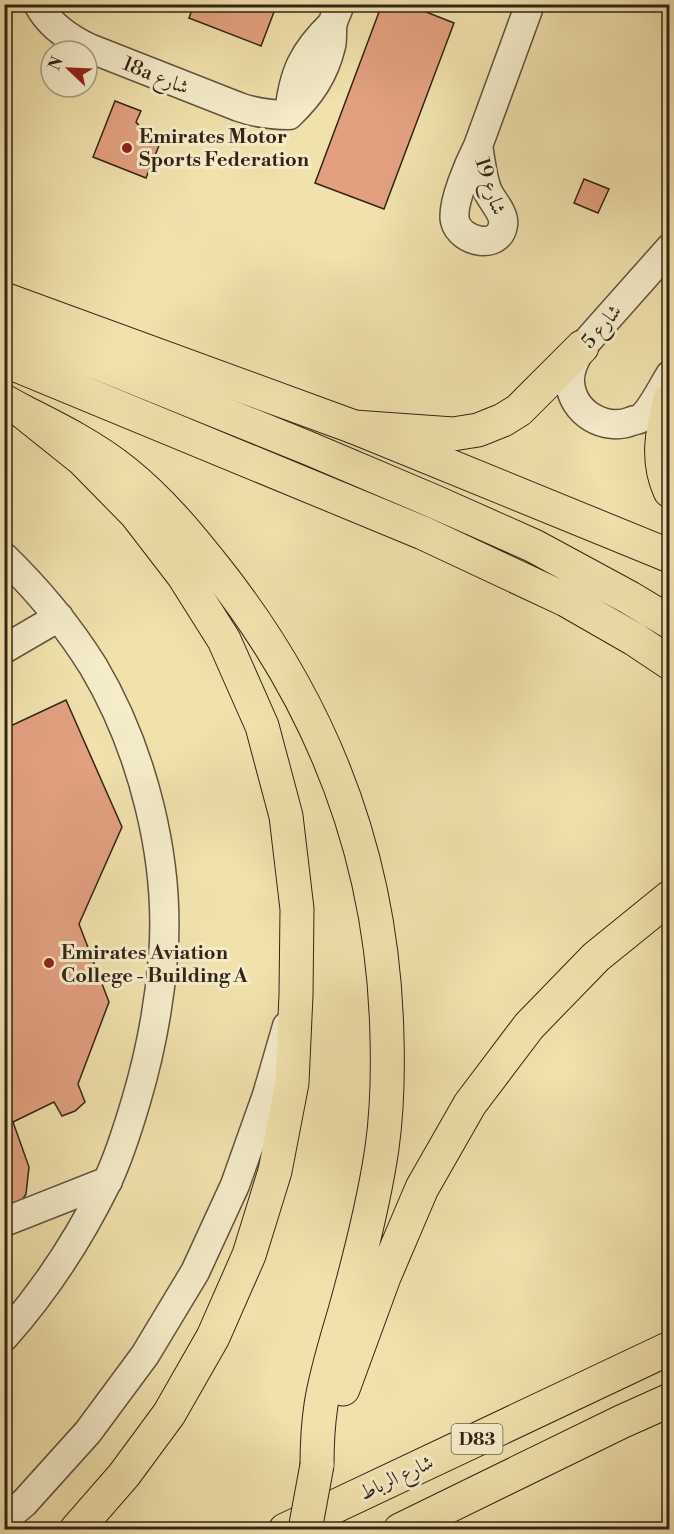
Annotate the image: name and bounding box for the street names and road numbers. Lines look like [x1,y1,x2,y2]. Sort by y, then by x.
street label: 18a شارع [117,52,192,105]
street label: شارع 19 [465,155,511,220]
street label: شارع 5 [577,300,631,357]
road number: D83 [452,1424,502,1454]
street label: شارع الرباط [355,1450,440,1510]

